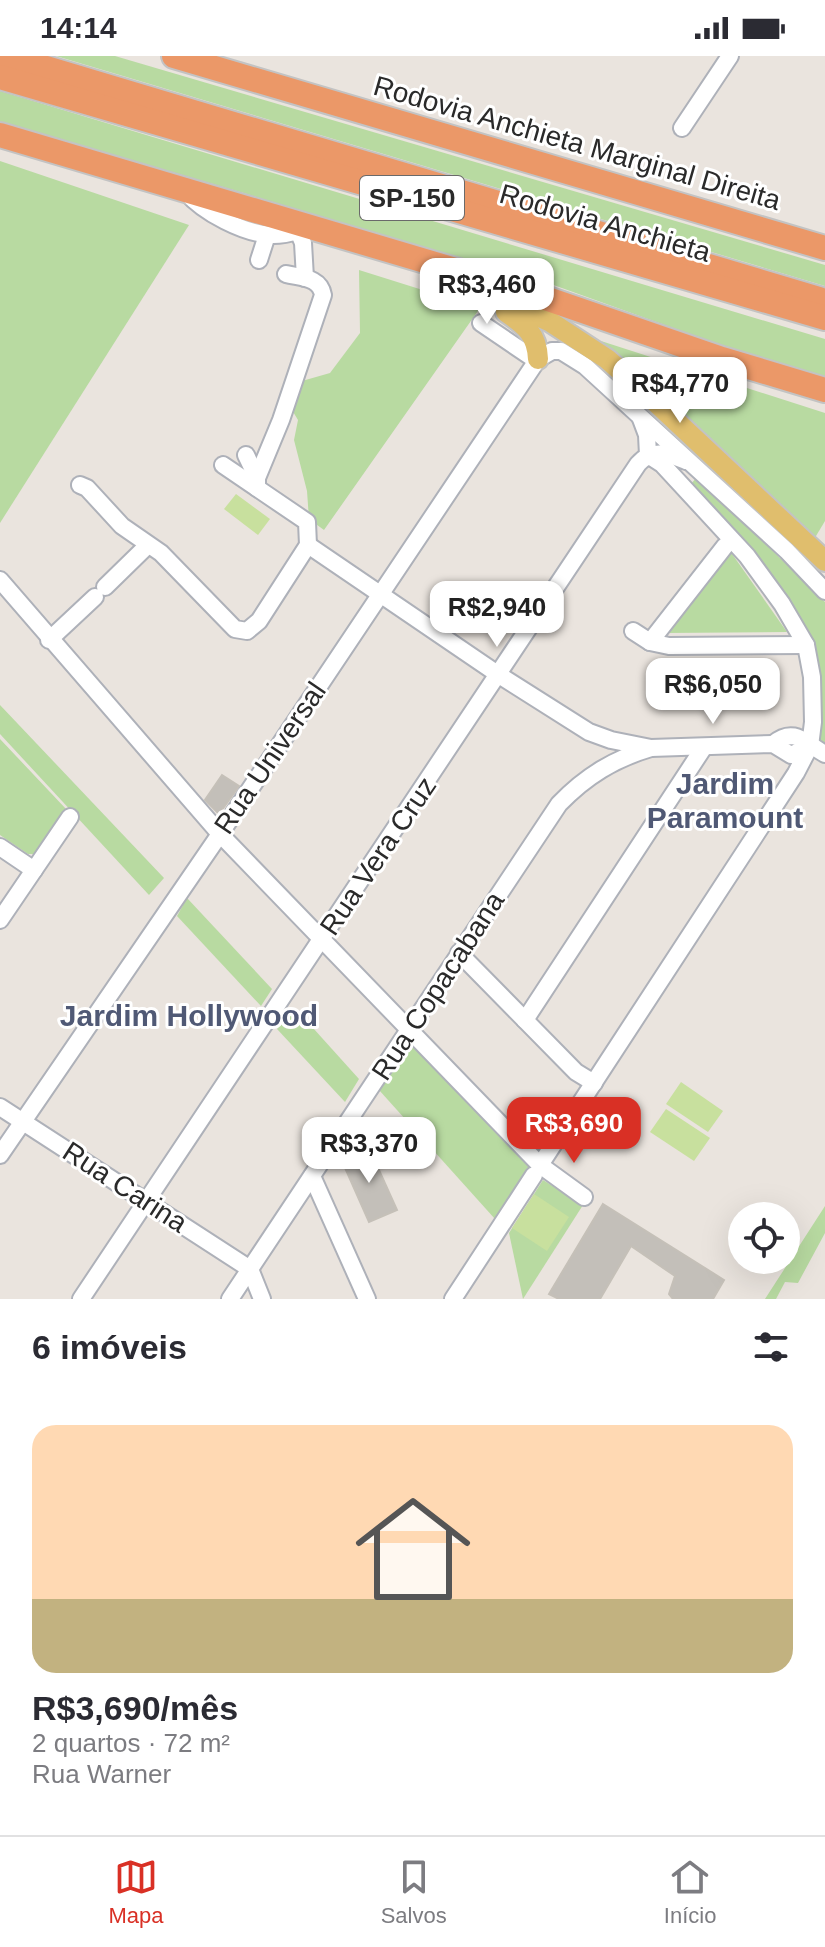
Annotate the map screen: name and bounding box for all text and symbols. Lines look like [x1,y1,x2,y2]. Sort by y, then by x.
text: 14:14 [40,11,117,44]
street label: Rodovia Anchieta Marginal Direita [370,70,784,216]
road number: SP-150 [360,176,464,220]
street label: Rodovia Anchieta [496,178,714,268]
pin: R$3,460 [413,258,561,326]
text: R$3,460 [438,269,536,299]
pin: R$4,770 [606,357,754,425]
text: R$4,770 [631,368,729,398]
pin: R$2,940 [423,581,571,649]
text: R$2,940 [448,592,546,622]
pin: R$6,050 [639,658,787,726]
text: R$6,050 [664,669,762,699]
street label: Rua Universal [208,676,332,840]
district label: Jardim Paramount [647,767,803,834]
street label: Rua Vera Cruz [314,771,442,941]
street label: Rua Copacabana [366,886,511,1086]
district label: Jardim Hollywood [60,999,318,1032]
pin: R$3,690 [500,1097,648,1165]
text: R$3,690 [525,1108,623,1138]
pin: R$3,370 [295,1117,443,1185]
text: R$3,370 [320,1128,418,1158]
street label: Rua Carina [57,1135,193,1239]
map controls [728,1202,800,1274]
button: locate [728,1202,800,1274]
icon: filters [749,1325,793,1369]
text: 6 imóveis [32,1328,187,1366]
icon: home [341,1477,485,1621]
text: R$3,690/mês [32,1689,238,1727]
text: 2 quartos · 72 m² [32,1728,230,1758]
text: Rua Warner [32,1759,171,1789]
tab: Mapa [109,1855,164,1929]
tab: Salvos [381,1855,447,1929]
tab: Início [664,1855,716,1929]

